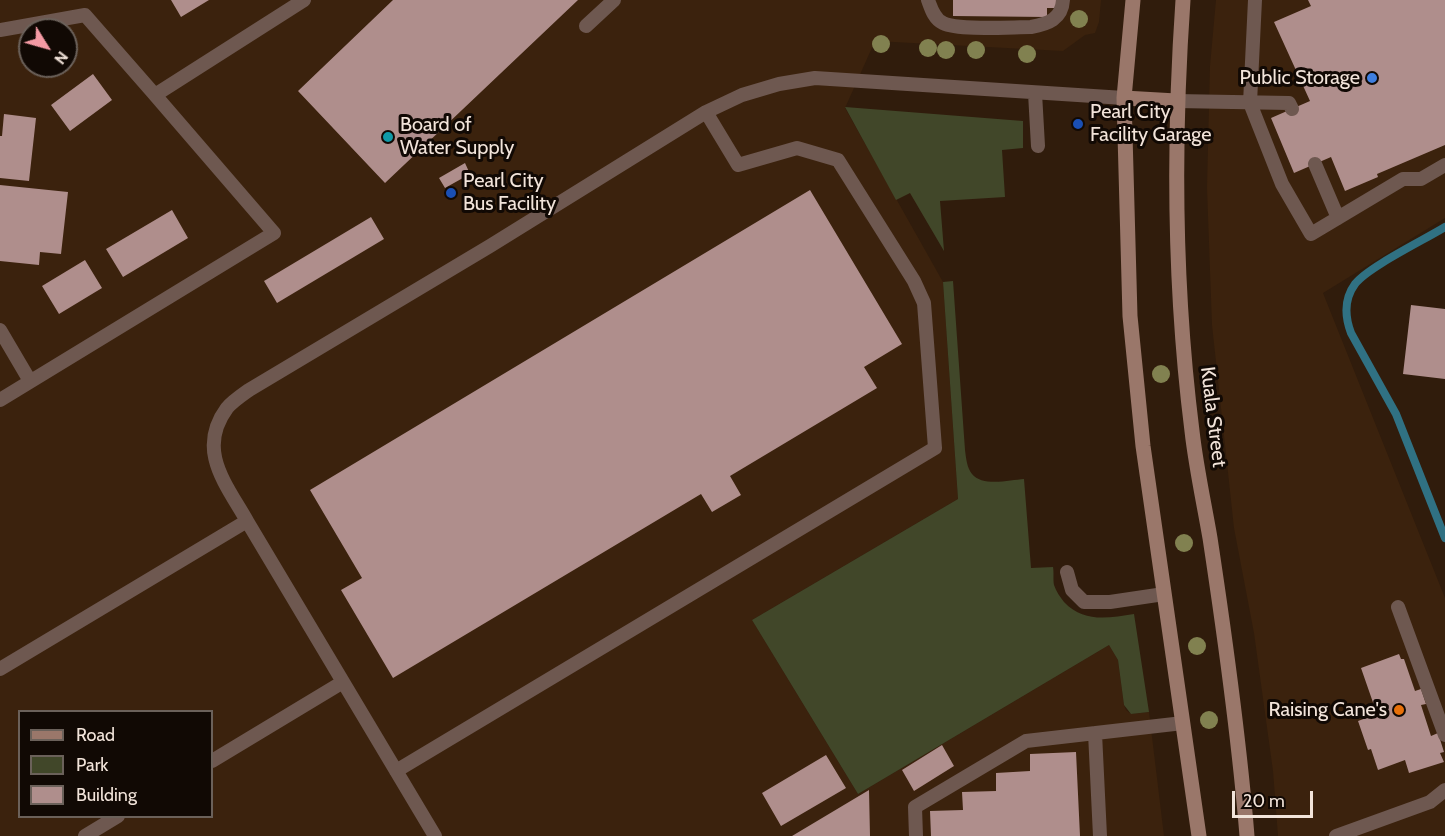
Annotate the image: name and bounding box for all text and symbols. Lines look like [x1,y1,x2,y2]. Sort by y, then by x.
north arrow [18,18,78,78]
text: N [50,48,72,68]
place label: Public Storage [1240,66,1360,90]
marker: Public Storage [1365,71,1379,85]
place label: Pearl City Facility Garage [1090,100,1212,147]
place label: Board of Water Supply [400,113,514,160]
marker: Pearl City Facility Garage [1071,117,1085,131]
marker: Board of Water Supply [381,130,395,144]
place label: Pearl City Bus Facility [463,169,556,216]
marker: Pearl City Bus Facility [444,186,458,200]
street label: Kuala Street [1195,365,1231,469]
place label: Raising Cane's [1269,698,1387,722]
marker: Raising Cane's [1392,703,1406,717]
legend [18,710,213,818]
text: Road [76,724,115,746]
text: Park [76,754,108,776]
scale bar [1235,779,1316,817]
text: Building [76,784,137,806]
text: 20 m [1243,790,1285,812]

